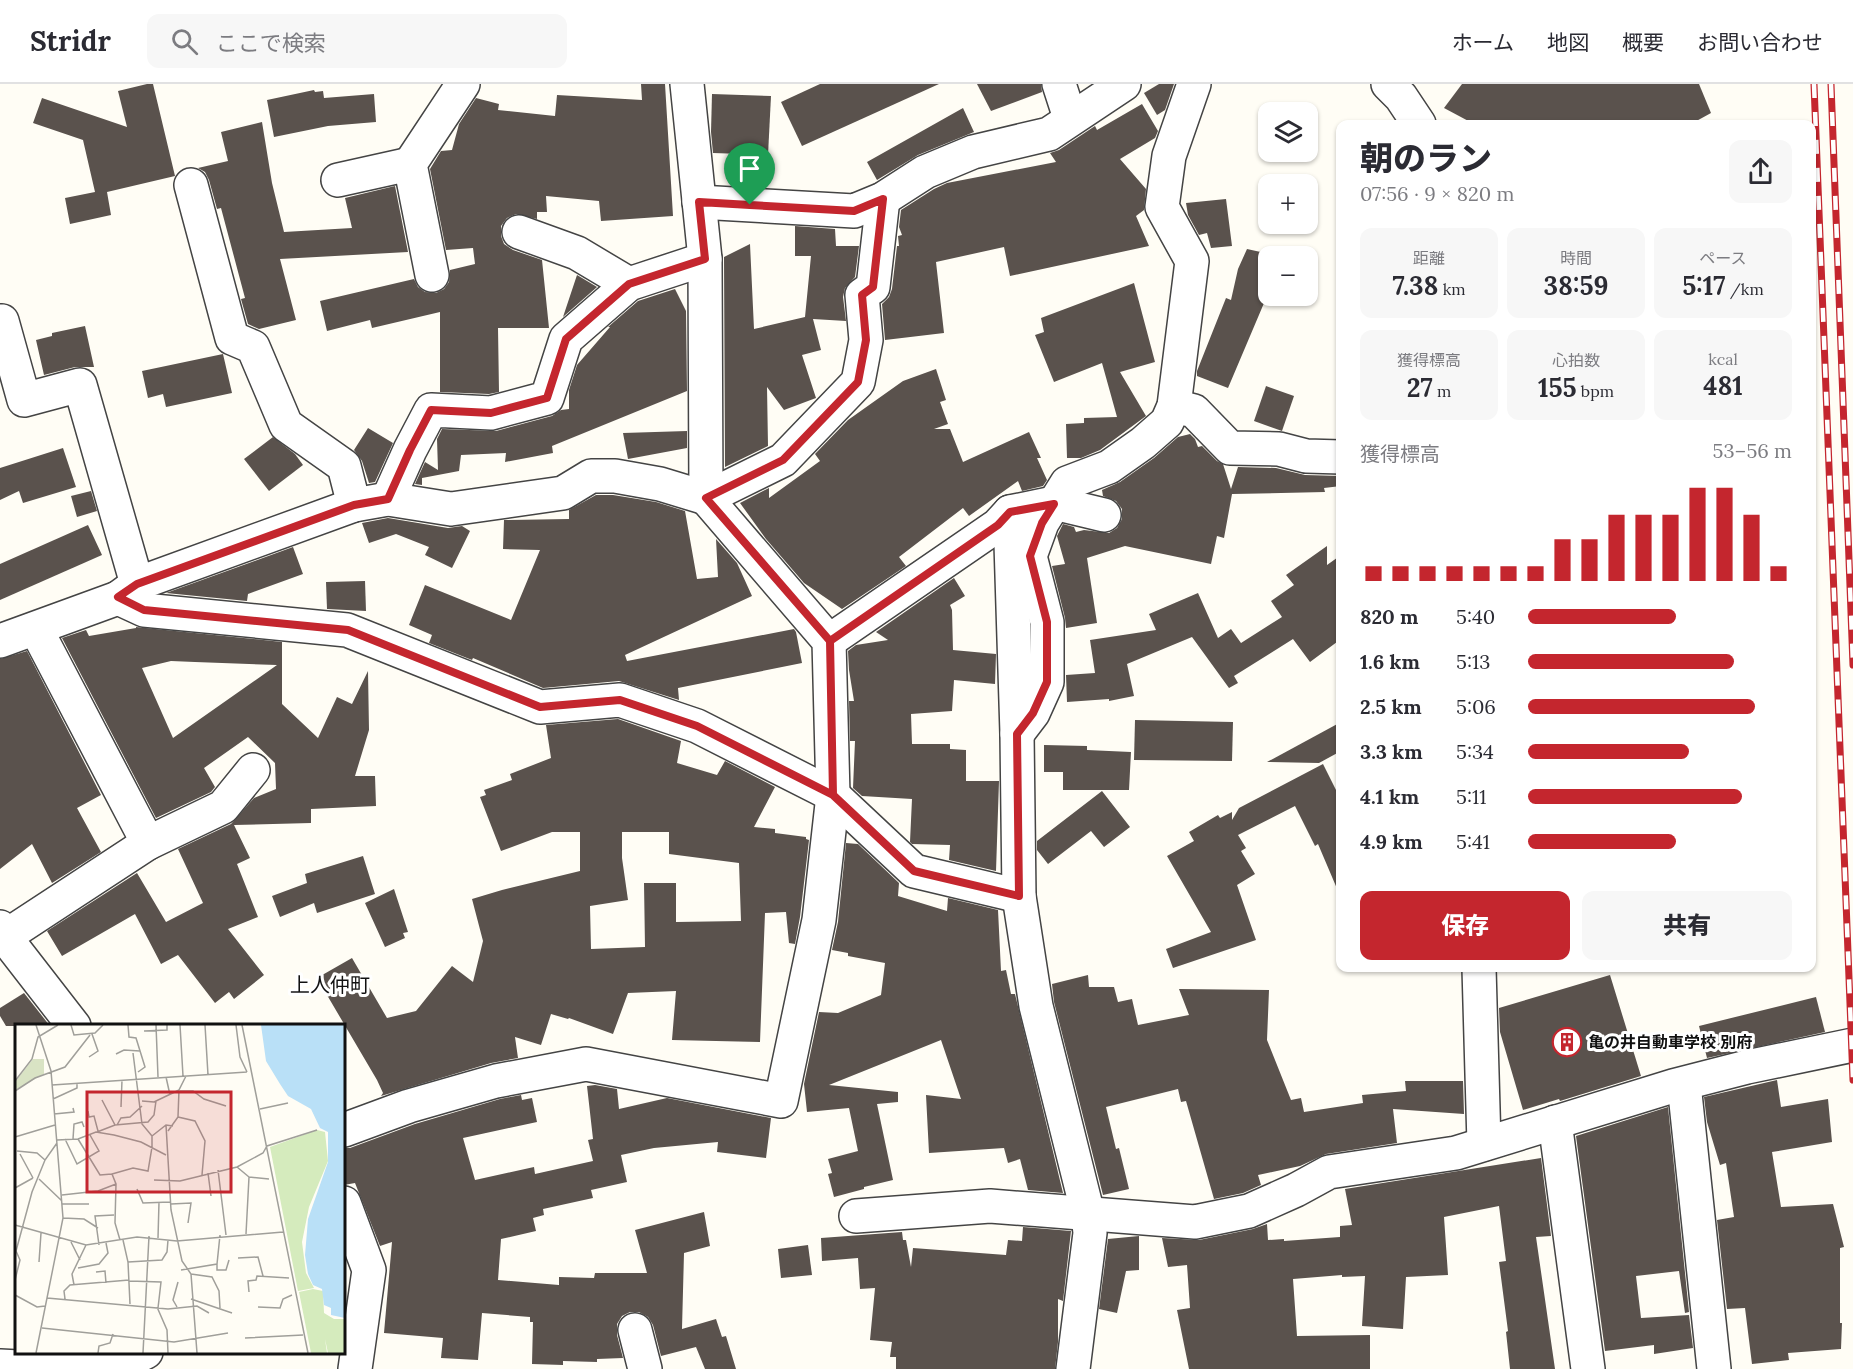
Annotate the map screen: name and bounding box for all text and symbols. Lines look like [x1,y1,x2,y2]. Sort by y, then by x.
search box [147,14,567,68]
text: Stridr [30,23,111,59]
icon: search [168,25,201,58]
text: ここで検索 [216,29,326,57]
text: ホーム [1452,29,1514,56]
text: 地図 [1547,29,1589,56]
text: 概要 [1622,29,1664,56]
text: お問い合わせ [1697,29,1823,56]
map controls [1258,102,1318,306]
button: layers [1258,102,1318,162]
text: 朝のラン [1360,137,1492,179]
button: share [1729,140,1792,203]
pin [724,143,775,205]
icon: arrive [733,152,766,185]
button: + [1258,174,1318,234]
text: 07:56 · 9 × 820 m [1360,181,1514,206]
button: − [1258,246,1318,306]
text: 距離 [1413,248,1445,268]
text: 時間 [1560,248,1592,268]
text: ペース [1699,248,1747,268]
text: 7.38 [1392,269,1438,302]
text: 38:59 [1544,269,1608,302]
text: 5:17 [1682,269,1726,302]
text: km [1438,279,1466,299]
text: /km [1726,279,1764,299]
text: kcal [1708,349,1738,369]
text: 獲得標高 [1397,350,1461,370]
text: 心拍数 [1552,350,1600,370]
text: 481 [1703,369,1743,402]
text: 27 [1407,371,1433,404]
text: 155 [1538,371,1577,404]
text: m [1433,381,1451,401]
text: bpm [1577,381,1614,401]
text: 53–56 m [1713,438,1792,463]
text: 獲得標高 [1360,441,1440,466]
text: 820 m [1360,604,1418,629]
text: 5:40 [1456,604,1495,629]
text: 1.6 km [1360,649,1420,674]
text: 5:13 [1456,649,1490,674]
text: 2.5 km [1360,694,1422,719]
text: 5:06 [1456,694,1496,719]
text: 3.3 km [1360,739,1423,764]
text: 5:34 [1456,739,1494,764]
text: 4.1 km [1360,784,1419,809]
text: 5:11 [1456,784,1486,809]
text: 4.9 km [1360,829,1423,854]
text: 5:41 [1456,829,1490,854]
button: 保存 [1360,891,1570,960]
button: 共有 [1582,891,1792,960]
district label: 上人仲町 [290,972,370,997]
inset map [15,1024,345,1354]
building icon: 亀の井自動車学校 別府 [1551,1026,1583,1058]
place label: 亀の井自動車学校 別府 [1588,1032,1752,1052]

